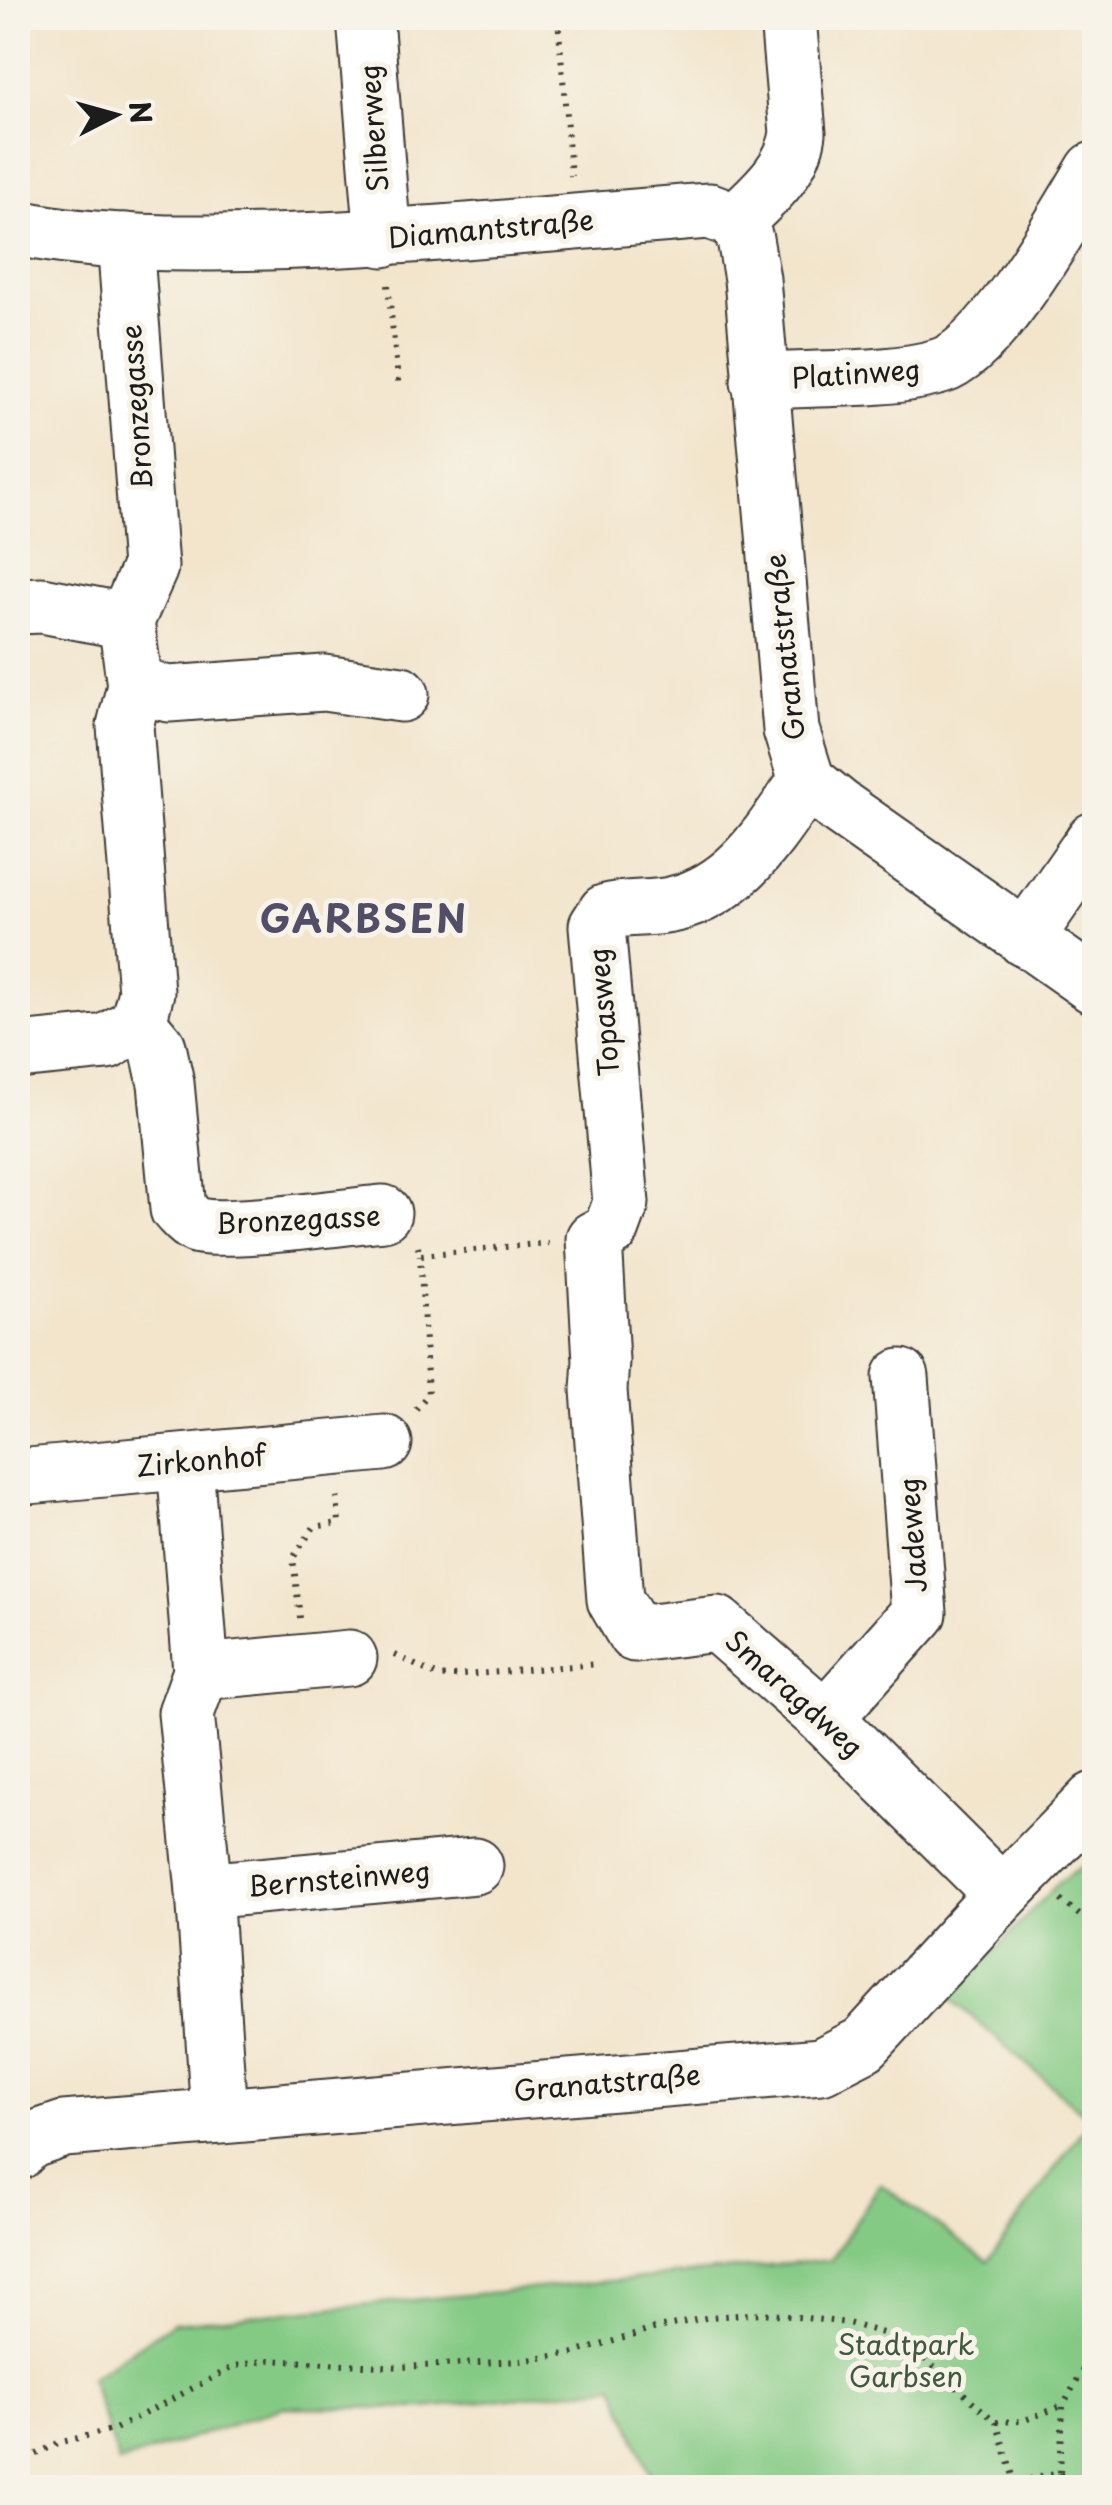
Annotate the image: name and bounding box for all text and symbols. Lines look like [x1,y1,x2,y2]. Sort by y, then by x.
street label: Silberweg [347,63,398,193]
north arrow [65,65,165,165]
text: N [119,99,164,126]
street label: Diamantstraße [386,197,596,258]
street label: Bronzegasse [108,323,163,491]
street label: Platinweg [790,347,922,398]
street label: Granatstraße [752,552,815,743]
district label: GARBSEN [259,889,469,946]
street label: Topasweg [575,946,630,1078]
street label: Bronzegasse [214,1193,382,1244]
street label: Zirkonhof [134,1432,270,1487]
street label: Jadeweg [886,1476,937,1594]
street label: Smaragdweg [716,1619,874,1767]
street label: Bernsteinweg [246,1848,432,1907]
street label: Granatstraße [512,2052,702,2111]
park label: Stadtpark Garbsen [837,2322,975,2397]

